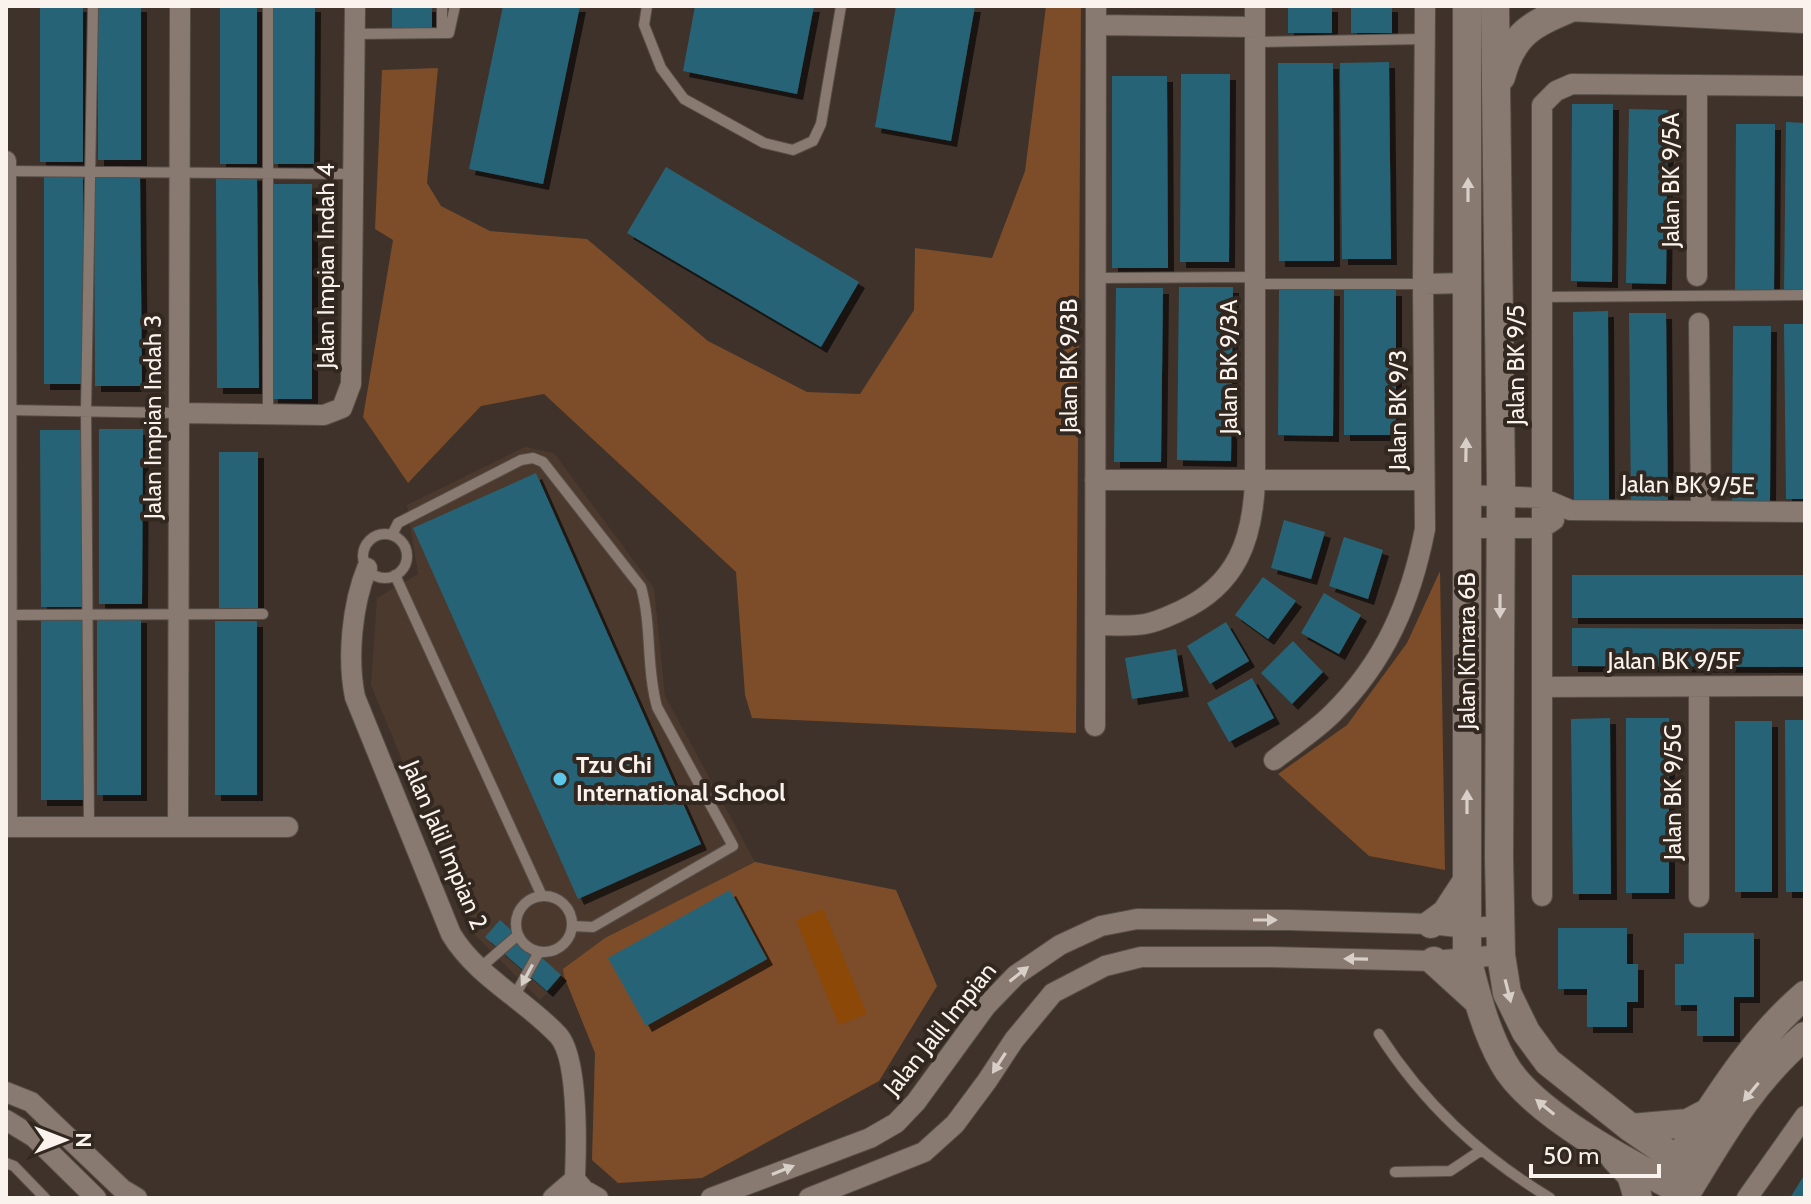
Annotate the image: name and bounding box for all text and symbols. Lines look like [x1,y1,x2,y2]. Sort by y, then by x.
street label: Jalan BK 9/5A [1656,112,1685,249]
street label: Jalan Impian Indah 4 [311,163,340,370]
one-way arrow [1462,177,1474,202]
street label: Jalan BK 9/3B [1054,299,1083,434]
street label: Jalan BK 9/3A [1214,299,1243,436]
street label: Jalan BK 9/5 [1501,305,1530,426]
street label: Jalan Impian Indah 3 [138,315,167,520]
street label: Jalan BK 9/3 [1383,350,1412,471]
one-way arrow [1460,437,1472,462]
street label: Jalan BK 9/5E [1620,469,1755,500]
street label: Jalan Kinrara 6B [1452,572,1481,731]
one-way arrow [1494,594,1506,619]
street label: Jalan BK 9/5F [1607,646,1741,675]
street label: Jalan BK 9/5G [1658,724,1687,861]
place label: Tzu Chi International School [576,750,786,807]
street label: Jalan Jalil Impian 2 [396,755,494,934]
marker: Tzu Chi International School [551,770,569,788]
one-way arrow [1461,789,1473,814]
one-way arrow [1253,914,1278,926]
one-way arrow [1343,953,1368,965]
street label: Jalan Jalil Impian [876,956,1002,1102]
one-way arrow [520,963,533,986]
one-way arrow [1009,966,1029,983]
one-way arrow [1502,979,1515,1004]
one-way arrow [992,1052,1006,1074]
one-way arrow [1744,1082,1760,1102]
one-way arrow [1535,1099,1555,1116]
north arrow [24,1100,104,1180]
scale bar [1531,1128,1659,1178]
text: N [70,1132,97,1148]
text: 50 m [1543,1141,1599,1170]
one-way arrow [771,1163,795,1176]

